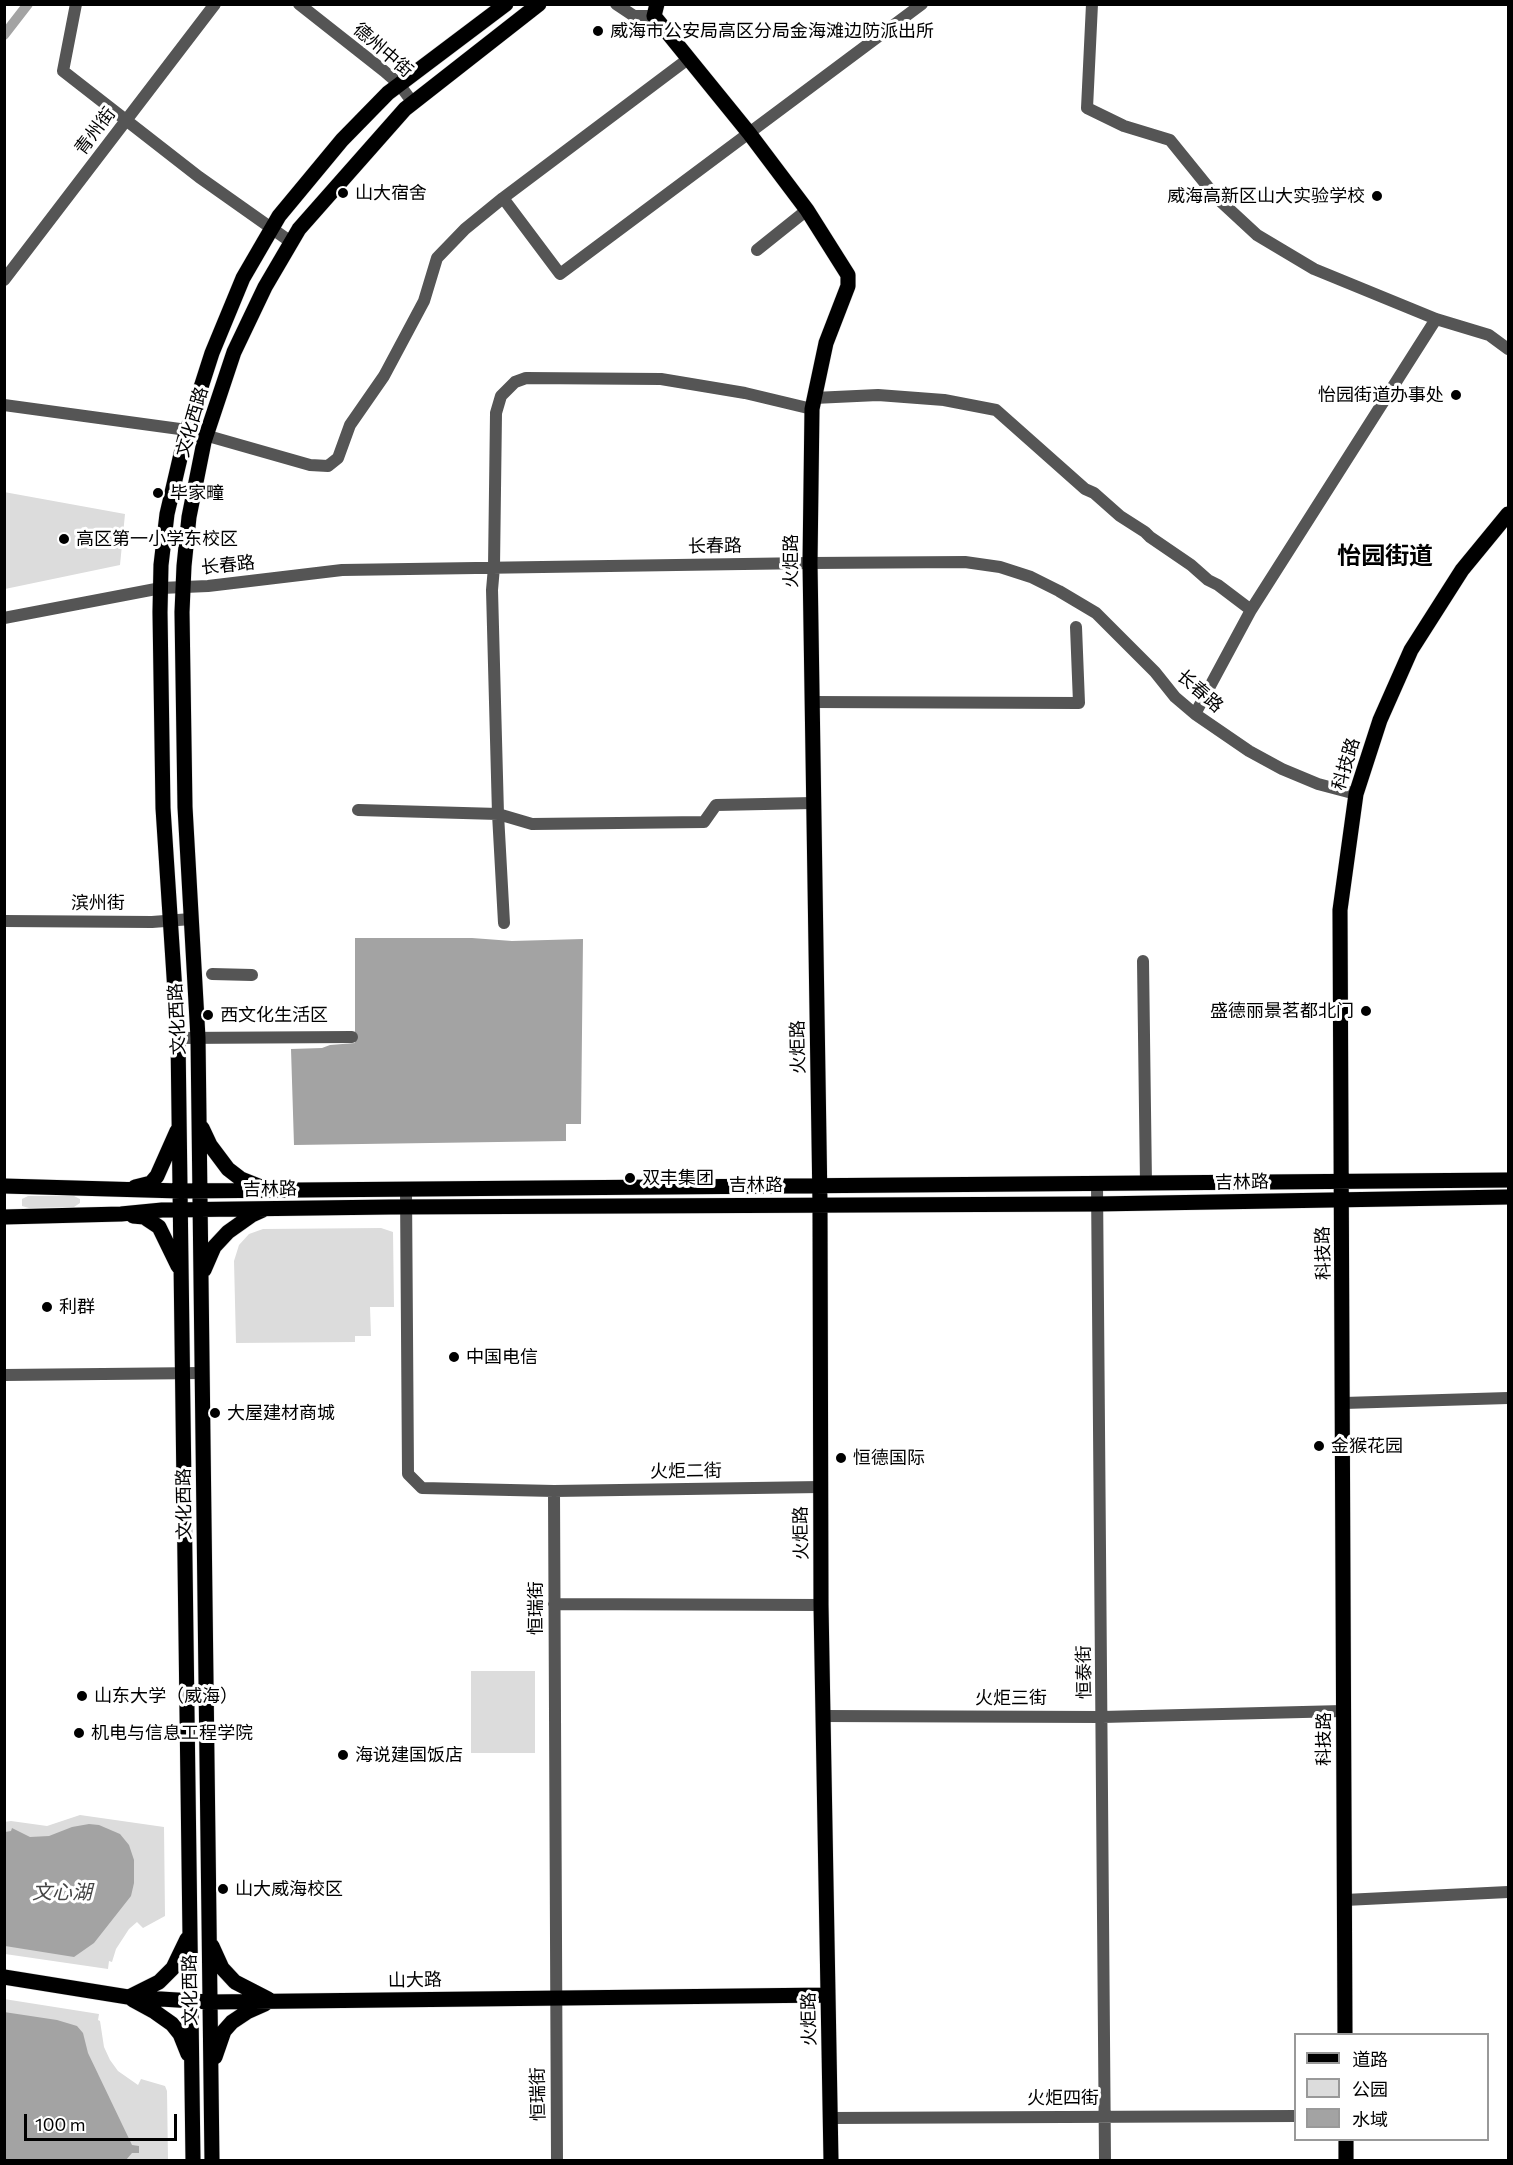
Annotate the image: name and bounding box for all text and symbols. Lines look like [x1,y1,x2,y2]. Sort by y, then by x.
street label: 德州中街 [349,18,417,82]
place label: 威海市公安局高区分局金海滩边防派出所 [610,20,934,42]
marker: 威海市公安局高区分局金海滩边防派出所 [591,24,605,38]
street label: 青州街 [70,103,120,159]
place label: 山大宿舍 [355,182,427,204]
place label: 威海高新区山大实验学校 [1167,185,1365,207]
marker: 山大宿舍 [336,186,350,200]
marker: 威海高新区山大实验学校 [1370,189,1384,203]
street label: 文化西路 [172,384,212,460]
place label: 怡园街道办事处 [1318,384,1444,406]
marker: 怡园街道办事处 [1449,388,1463,402]
place label: 毕家疃 [170,482,224,504]
marker: 毕家疃 [151,486,165,500]
place label: 高区第一小学东校区 [76,528,238,550]
marker: 高区第一小学东校区 [57,532,71,546]
street label: 火炬路 [780,534,802,588]
street label: 长春路 [688,535,742,557]
district label: 怡园街道 [1337,542,1433,570]
street label: 长春路 [200,551,256,579]
street label: 长春路 [1173,665,1227,717]
street label: 科技路 [1328,735,1364,793]
street label: 滨州街 [71,892,125,914]
street label: 文化西路 [164,982,190,1056]
place label: 盛德丽景茗都北门 [1210,1000,1354,1022]
place label: 西文化生活区 [220,1004,328,1026]
marker: 盛德丽景茗都北门 [1359,1004,1373,1018]
marker: 西文化生活区 [201,1008,215,1022]
street label: 火炬路 [787,1020,809,1074]
place label: 双丰集团 [642,1167,714,1189]
marker: 双丰集团 [623,1171,637,1185]
street label: 吉林路 [1215,1171,1269,1193]
street label: 吉林路 [729,1174,783,1196]
street label: 吉林路 [243,1178,297,1200]
street label: 科技路 [1312,1226,1334,1280]
place label: 利群 [59,1296,95,1318]
marker: 利群 [40,1300,54,1314]
place label: 中国电信 [466,1346,538,1368]
marker: 中国电信 [447,1350,461,1364]
place label: 大屋建材商城 [227,1402,335,1424]
marker: 大屋建材商城 [208,1406,222,1420]
place label: 金猴花园 [1331,1435,1403,1457]
marker: 金猴花园 [1312,1439,1326,1453]
place label: 恒德国际 [853,1447,925,1469]
marker: 恒德国际 [834,1451,848,1465]
street label: 火炬二街 [650,1460,722,1482]
street label: 文化西路 [173,1468,195,1540]
street label: 火炬路 [790,1506,812,1560]
street label: 恒瑞街 [525,1581,547,1635]
street label: 恒泰街 [1073,1645,1095,1699]
place label: 山东大学（威海） [94,1685,238,1707]
street label: 火炬三街 [975,1687,1047,1709]
marker: 山东大学（威海） [75,1689,89,1703]
street label: 科技路 [1313,1712,1335,1766]
place label: 机电与信息工程学院 [91,1722,253,1744]
marker: 机电与信息工程学院 [72,1726,86,1740]
place label: 海说建国饭店 [355,1744,463,1766]
marker: 海说建国饭店 [336,1748,350,1762]
place label: 山大威海校区 [235,1878,343,1900]
water label: 文心湖 [32,1880,92,1904]
marker: 山大威海校区 [216,1882,230,1896]
street label: 文化西路 [179,1954,201,2026]
street label: 山大路 [388,1969,442,1991]
street label: 火炬路 [798,1992,820,2046]
legend [1294,2033,1489,2141]
text: 道路 [1352,2048,1388,2070]
street label: 恒瑞街 [527,2067,549,2121]
text: 公园 [1352,2078,1388,2100]
street label: 火炬四街 [1027,2087,1099,2109]
scale bar [27,2102,180,2140]
text: 水域 [1352,2108,1388,2130]
text: 100 m [35,2113,85,2135]

